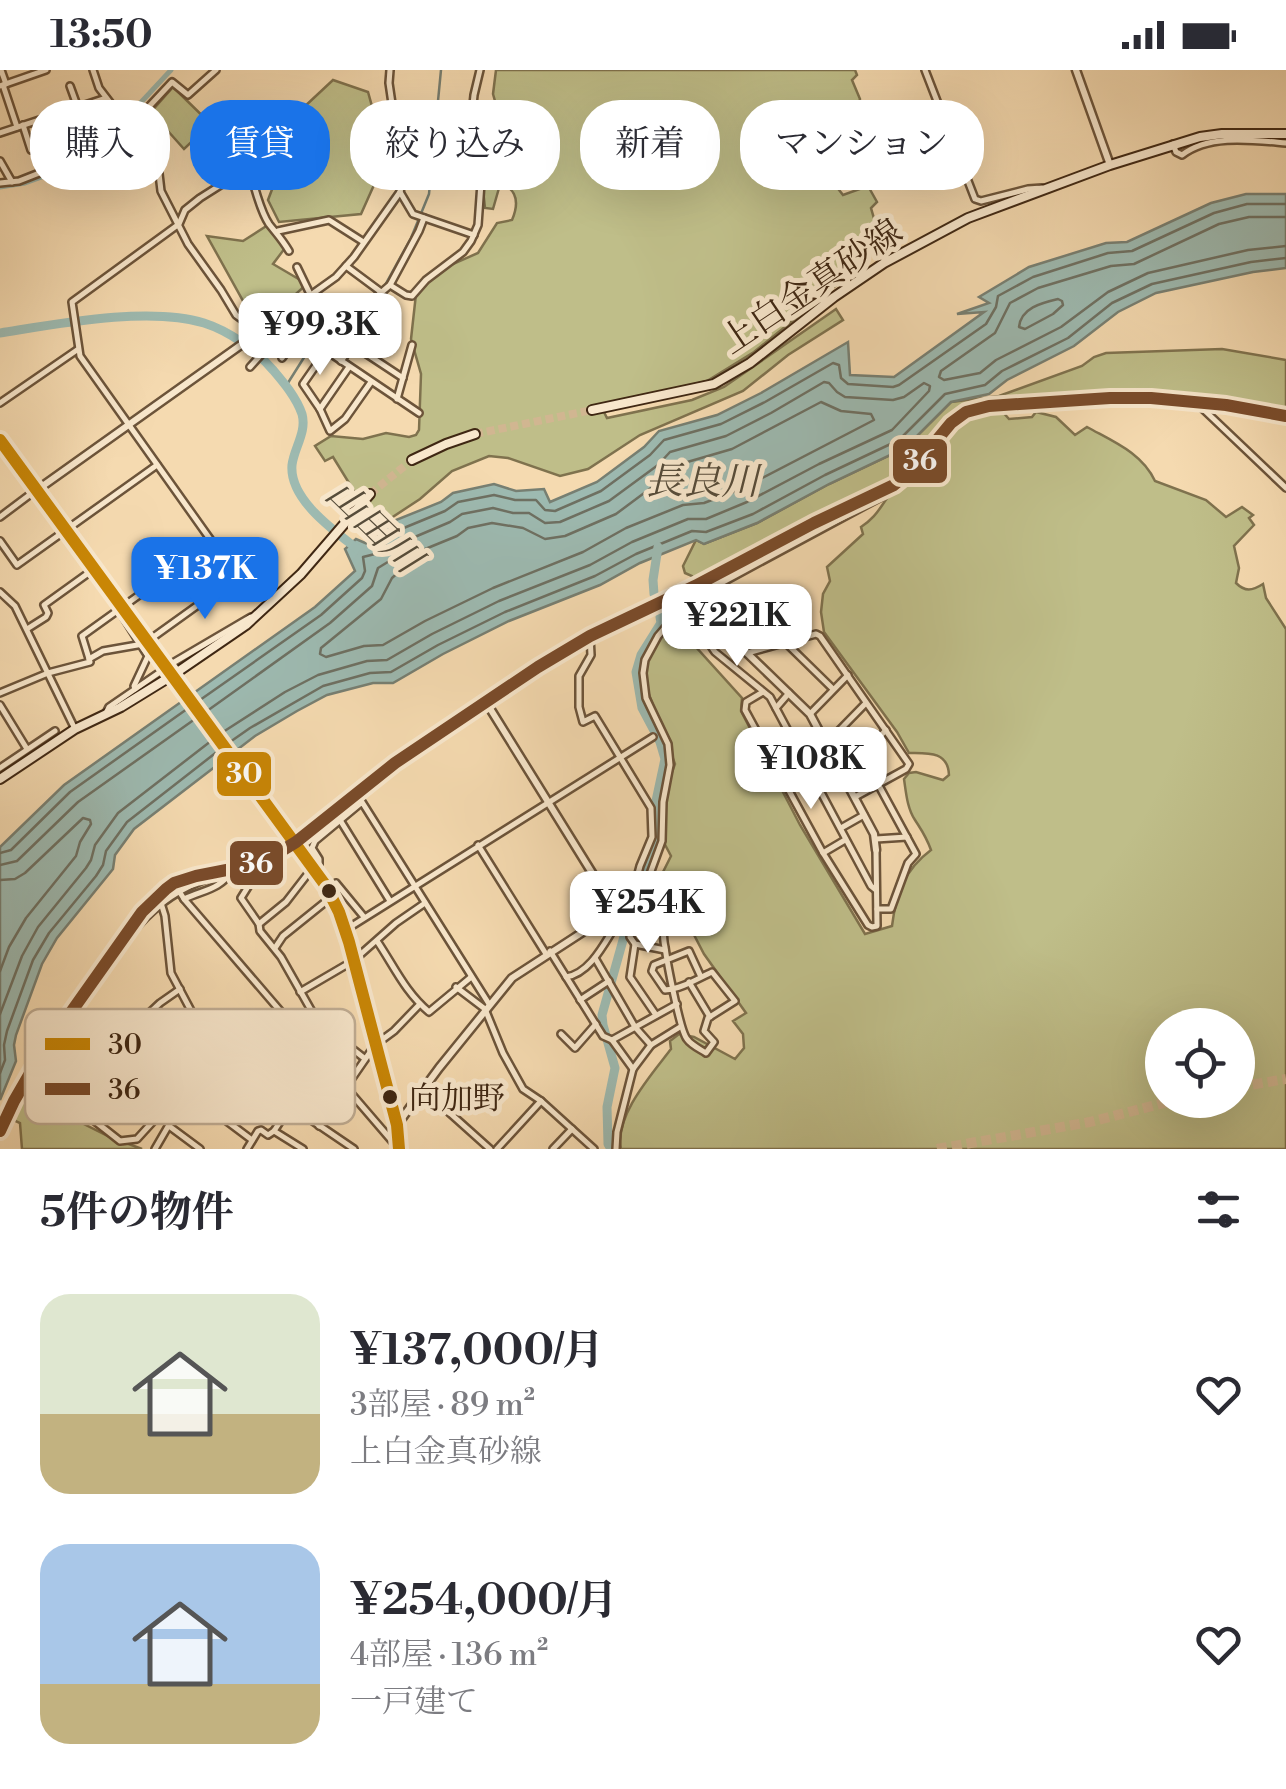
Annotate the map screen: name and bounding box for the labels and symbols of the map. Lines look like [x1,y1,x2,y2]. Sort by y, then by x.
street label: 上白金真砂線 [713,211,911,364]
pin: ¥99.3K [239,293,401,378]
line badge: 36 [891,437,949,485]
text: 36 [903,444,937,479]
water label: 長良川 [645,459,763,506]
water label: 山田川 [316,471,433,586]
pin: ¥137K [135,537,275,622]
pin: ¥221K [667,584,807,669]
pin: ¥108K [741,727,881,812]
line badge: 30 [215,750,273,798]
text: 30 [225,757,263,792]
line badge: 36 [228,839,285,887]
text: 36 [239,847,273,882]
pin: ¥254K [578,871,718,956]
unlabelled marker [319,881,339,901]
legend [25,1009,355,1124]
text: 30 [108,1028,142,1063]
text: 36 [108,1073,140,1108]
place label: 向加野 [409,1079,505,1119]
marker: 向加野 [380,1087,400,1107]

